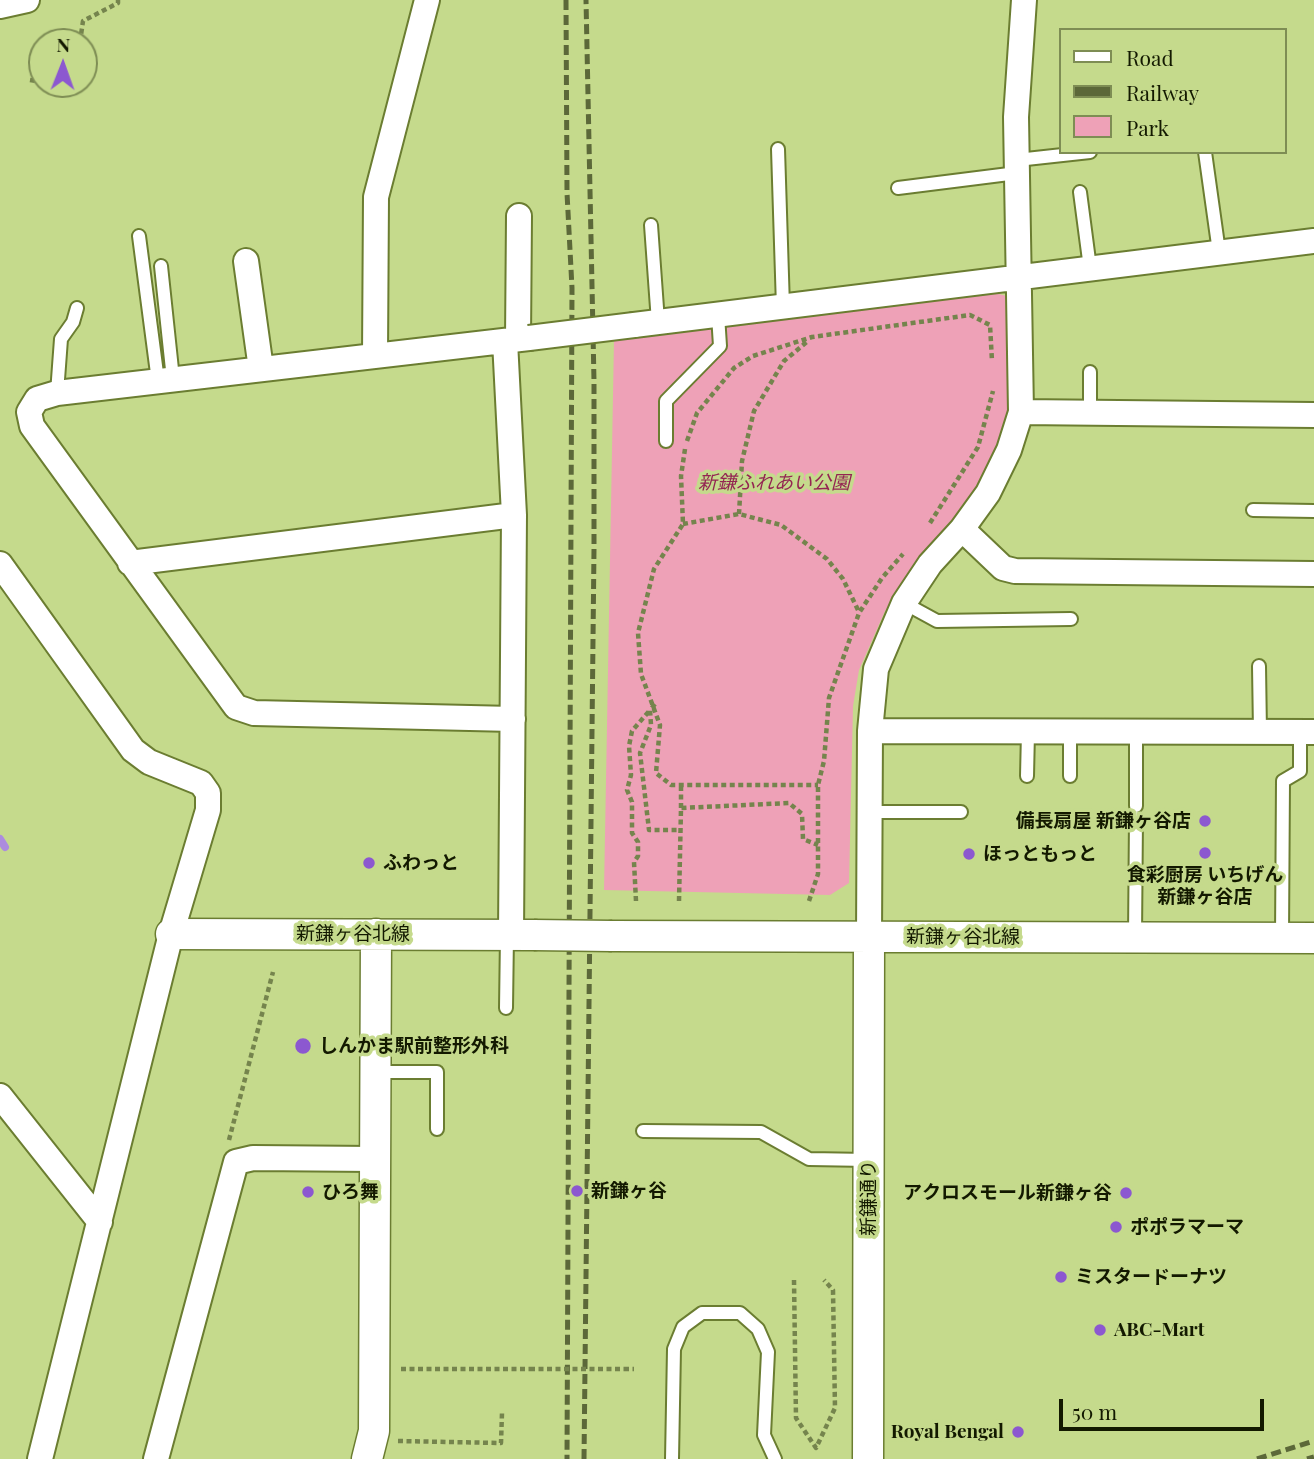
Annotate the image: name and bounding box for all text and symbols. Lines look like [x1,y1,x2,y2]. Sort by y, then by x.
north arrow [28,28,98,98]
legend [1058,28,1286,154]
text: N [56,31,70,57]
text: Road [1126,43,1174,71]
text: Railway [1126,78,1199,106]
text: Park [1126,113,1169,141]
park label: 新鎌ふれあい公園 [698,472,850,494]
place label: 備長扇屋 新鎌ヶ谷店 [1016,810,1191,832]
marker: 備長扇屋 新鎌ヶ谷店 [1197,813,1213,829]
place label: ほっともっと [983,843,1097,865]
marker: 食彩厨房 いちげん 新鎌ヶ谷店 [1197,845,1213,861]
marker: ほっともっと [961,846,977,862]
place label: ふわっと [383,852,459,874]
marker: ふわっと [361,855,377,871]
place label: 食彩厨房 いちげん 新鎌ヶ谷店 [1127,864,1283,908]
street label: 新鎌ヶ谷北線 [296,923,410,945]
street label: 新鎌ヶ谷北線 [906,926,1020,948]
place label: しんかま駅前整形外科 [319,1035,509,1057]
marker: しんかま駅前整形外科 [293,1036,313,1056]
street label: 新鎌通り [858,1160,880,1236]
place label: 新鎌ヶ谷 [591,1180,667,1202]
place label: ひろ舞 [322,1181,379,1203]
place label: アクロスモール新鎌ヶ谷 [903,1182,1112,1204]
marker: 新鎌ヶ谷 [569,1183,585,1199]
marker: ひろ舞 [300,1184,316,1200]
marker: アクロスモール新鎌ヶ谷 [1118,1185,1134,1201]
place label: ポポラマーマ [1130,1216,1244,1238]
marker: ポポラマーマ [1108,1219,1124,1235]
place label: ミスタードーナツ [1075,1266,1227,1288]
marker: ミスタードーナツ [1053,1269,1069,1285]
place label: ABC-Mart [1114,1319,1204,1341]
marker: ABC-Mart [1092,1322,1108,1338]
scale bar [1062,1386,1267,1430]
text: 50 m [1072,1397,1117,1425]
place label: Royal Bengal [891,1421,1004,1443]
marker: Royal Bengal [1010,1424,1026,1440]

